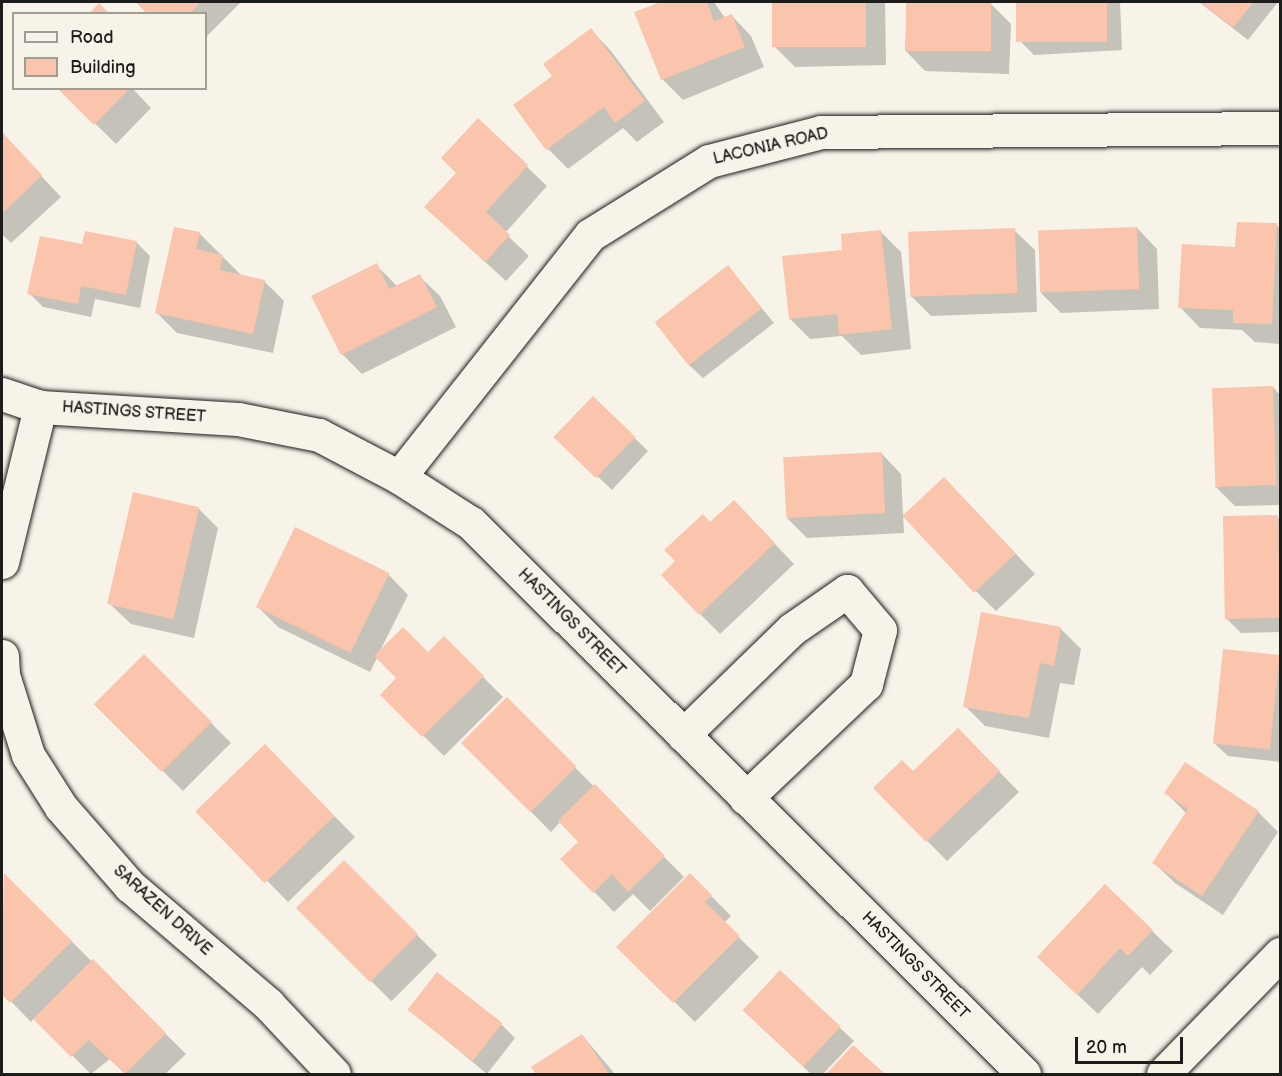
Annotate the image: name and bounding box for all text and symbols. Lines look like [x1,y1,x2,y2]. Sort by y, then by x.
legend [12,12,207,90]
text: Road [70,27,114,48]
text: Building [70,57,136,78]
street label: LACONIA ROAD [711,124,831,170]
street label: HASTINGS STREET [61,398,207,428]
street label: HASTINGS STREET [513,565,629,681]
street label: SARAZEN DRIVE [109,862,215,960]
street label: HASTINGS STREET [857,908,973,1024]
scale bar [1078,1025,1186,1063]
text: 20 m [1086,1037,1127,1058]

